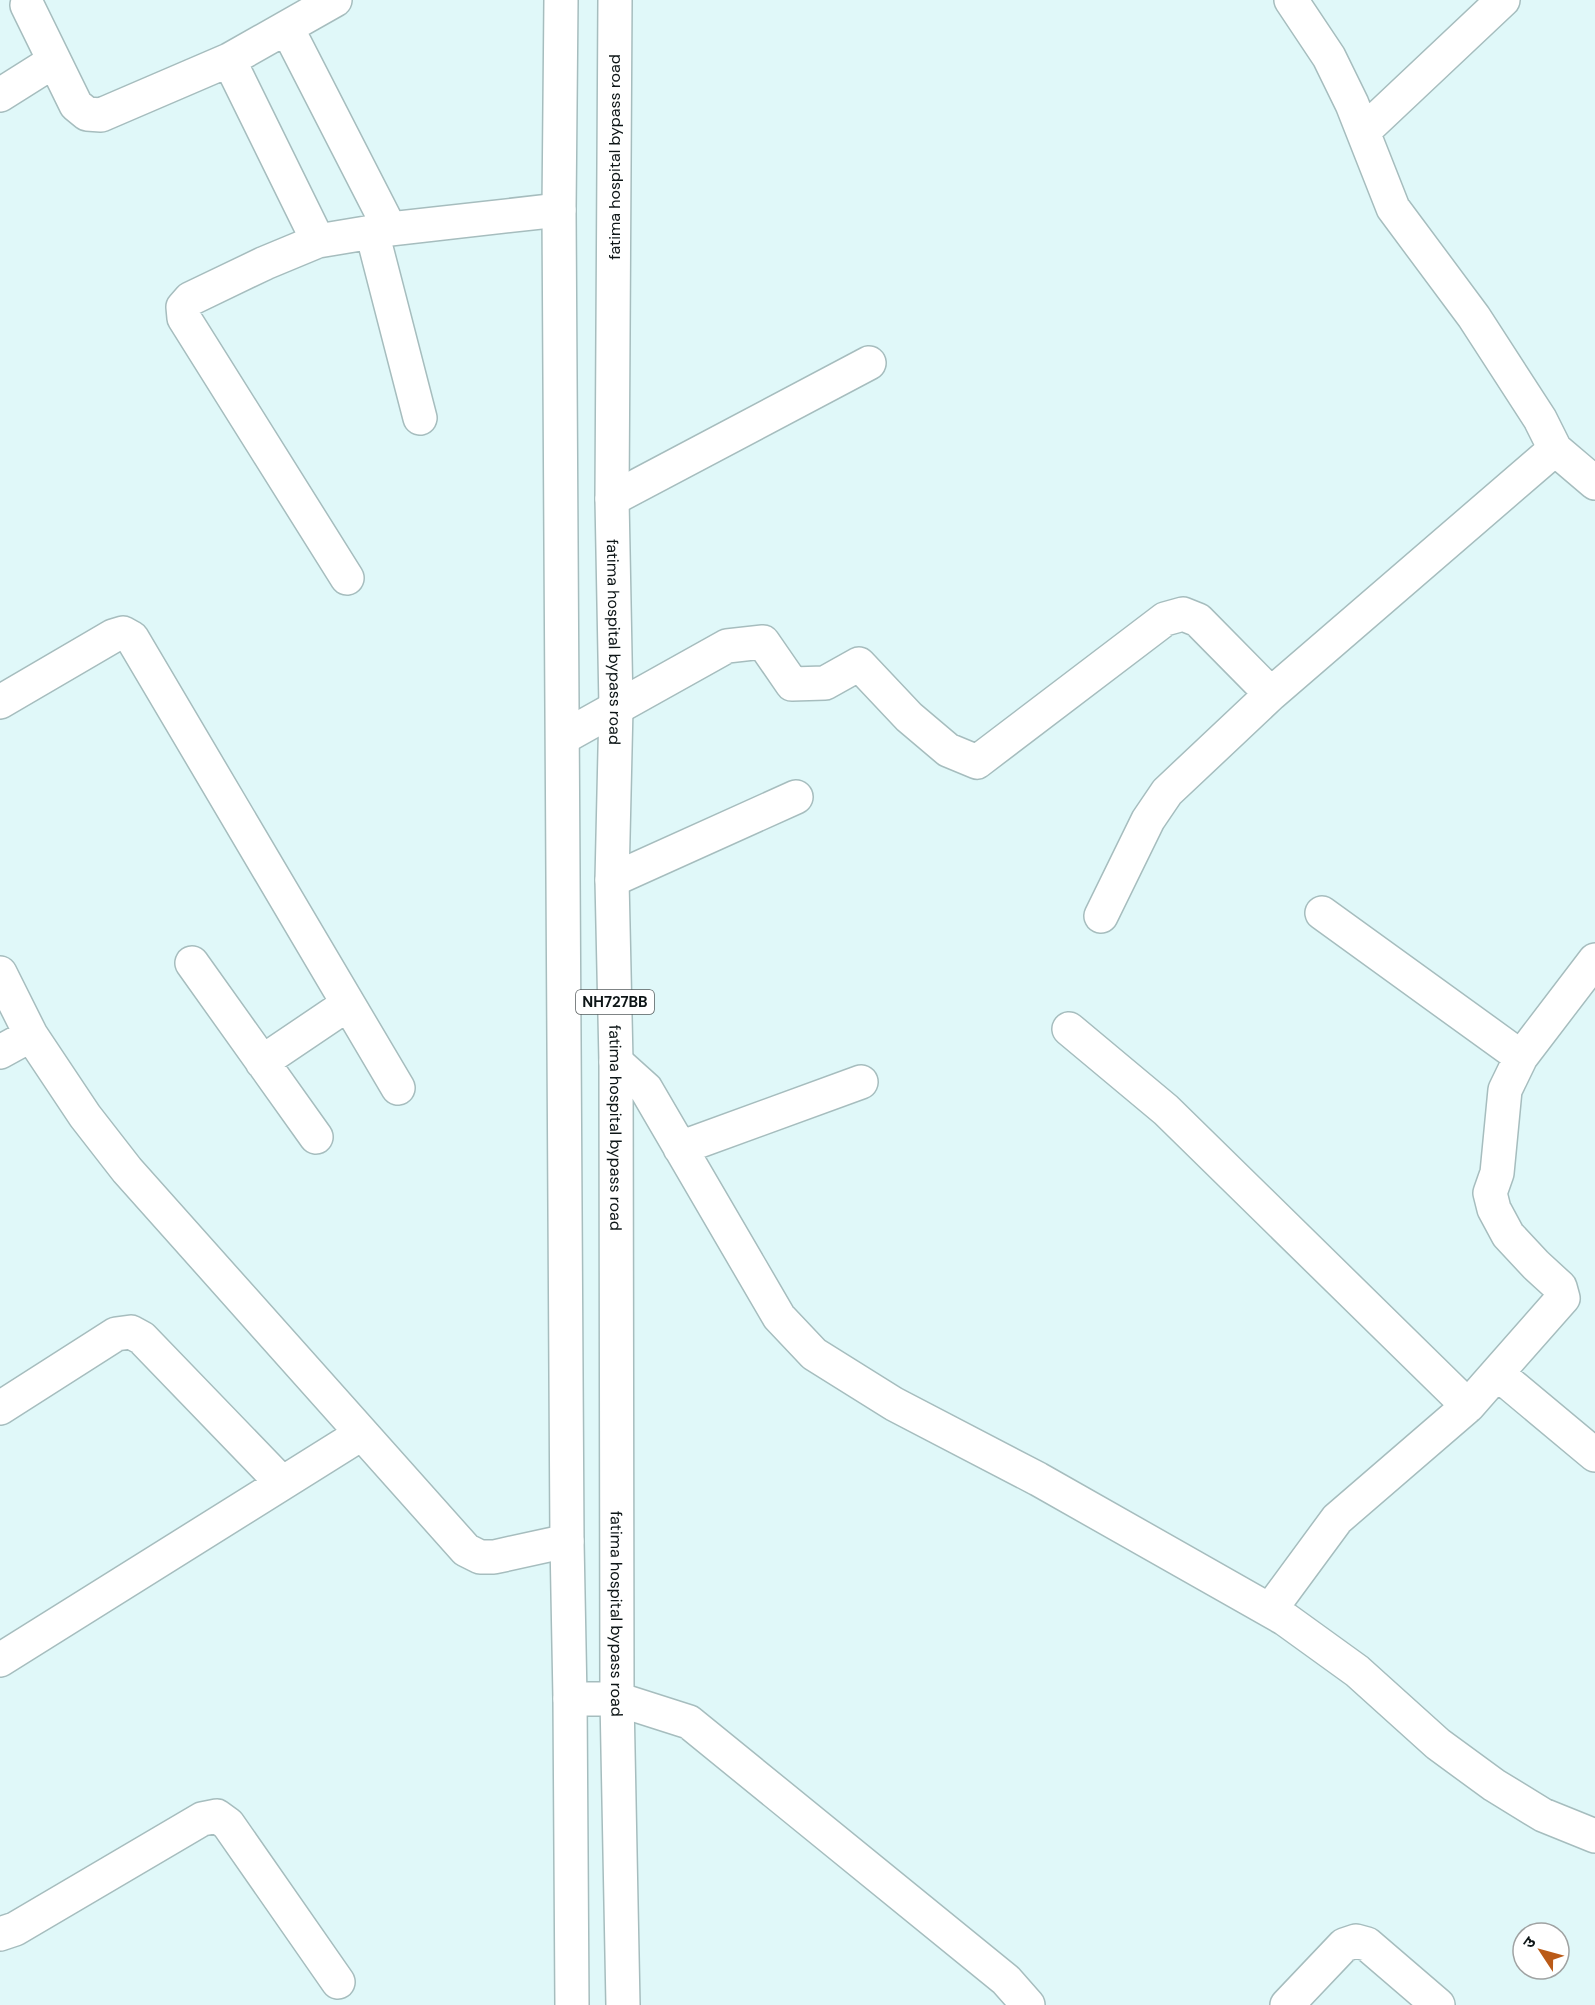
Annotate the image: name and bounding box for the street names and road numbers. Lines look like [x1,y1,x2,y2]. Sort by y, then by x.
street label: fatima hospital bypass road [604,54,625,260]
street label: fatima hospital bypass road [602,539,627,745]
road number: NH727BB [576,990,654,1014]
street label: fatima hospital bypass road [605,1025,627,1231]
street label: fatima hospital bypass road [606,1511,628,1717]

